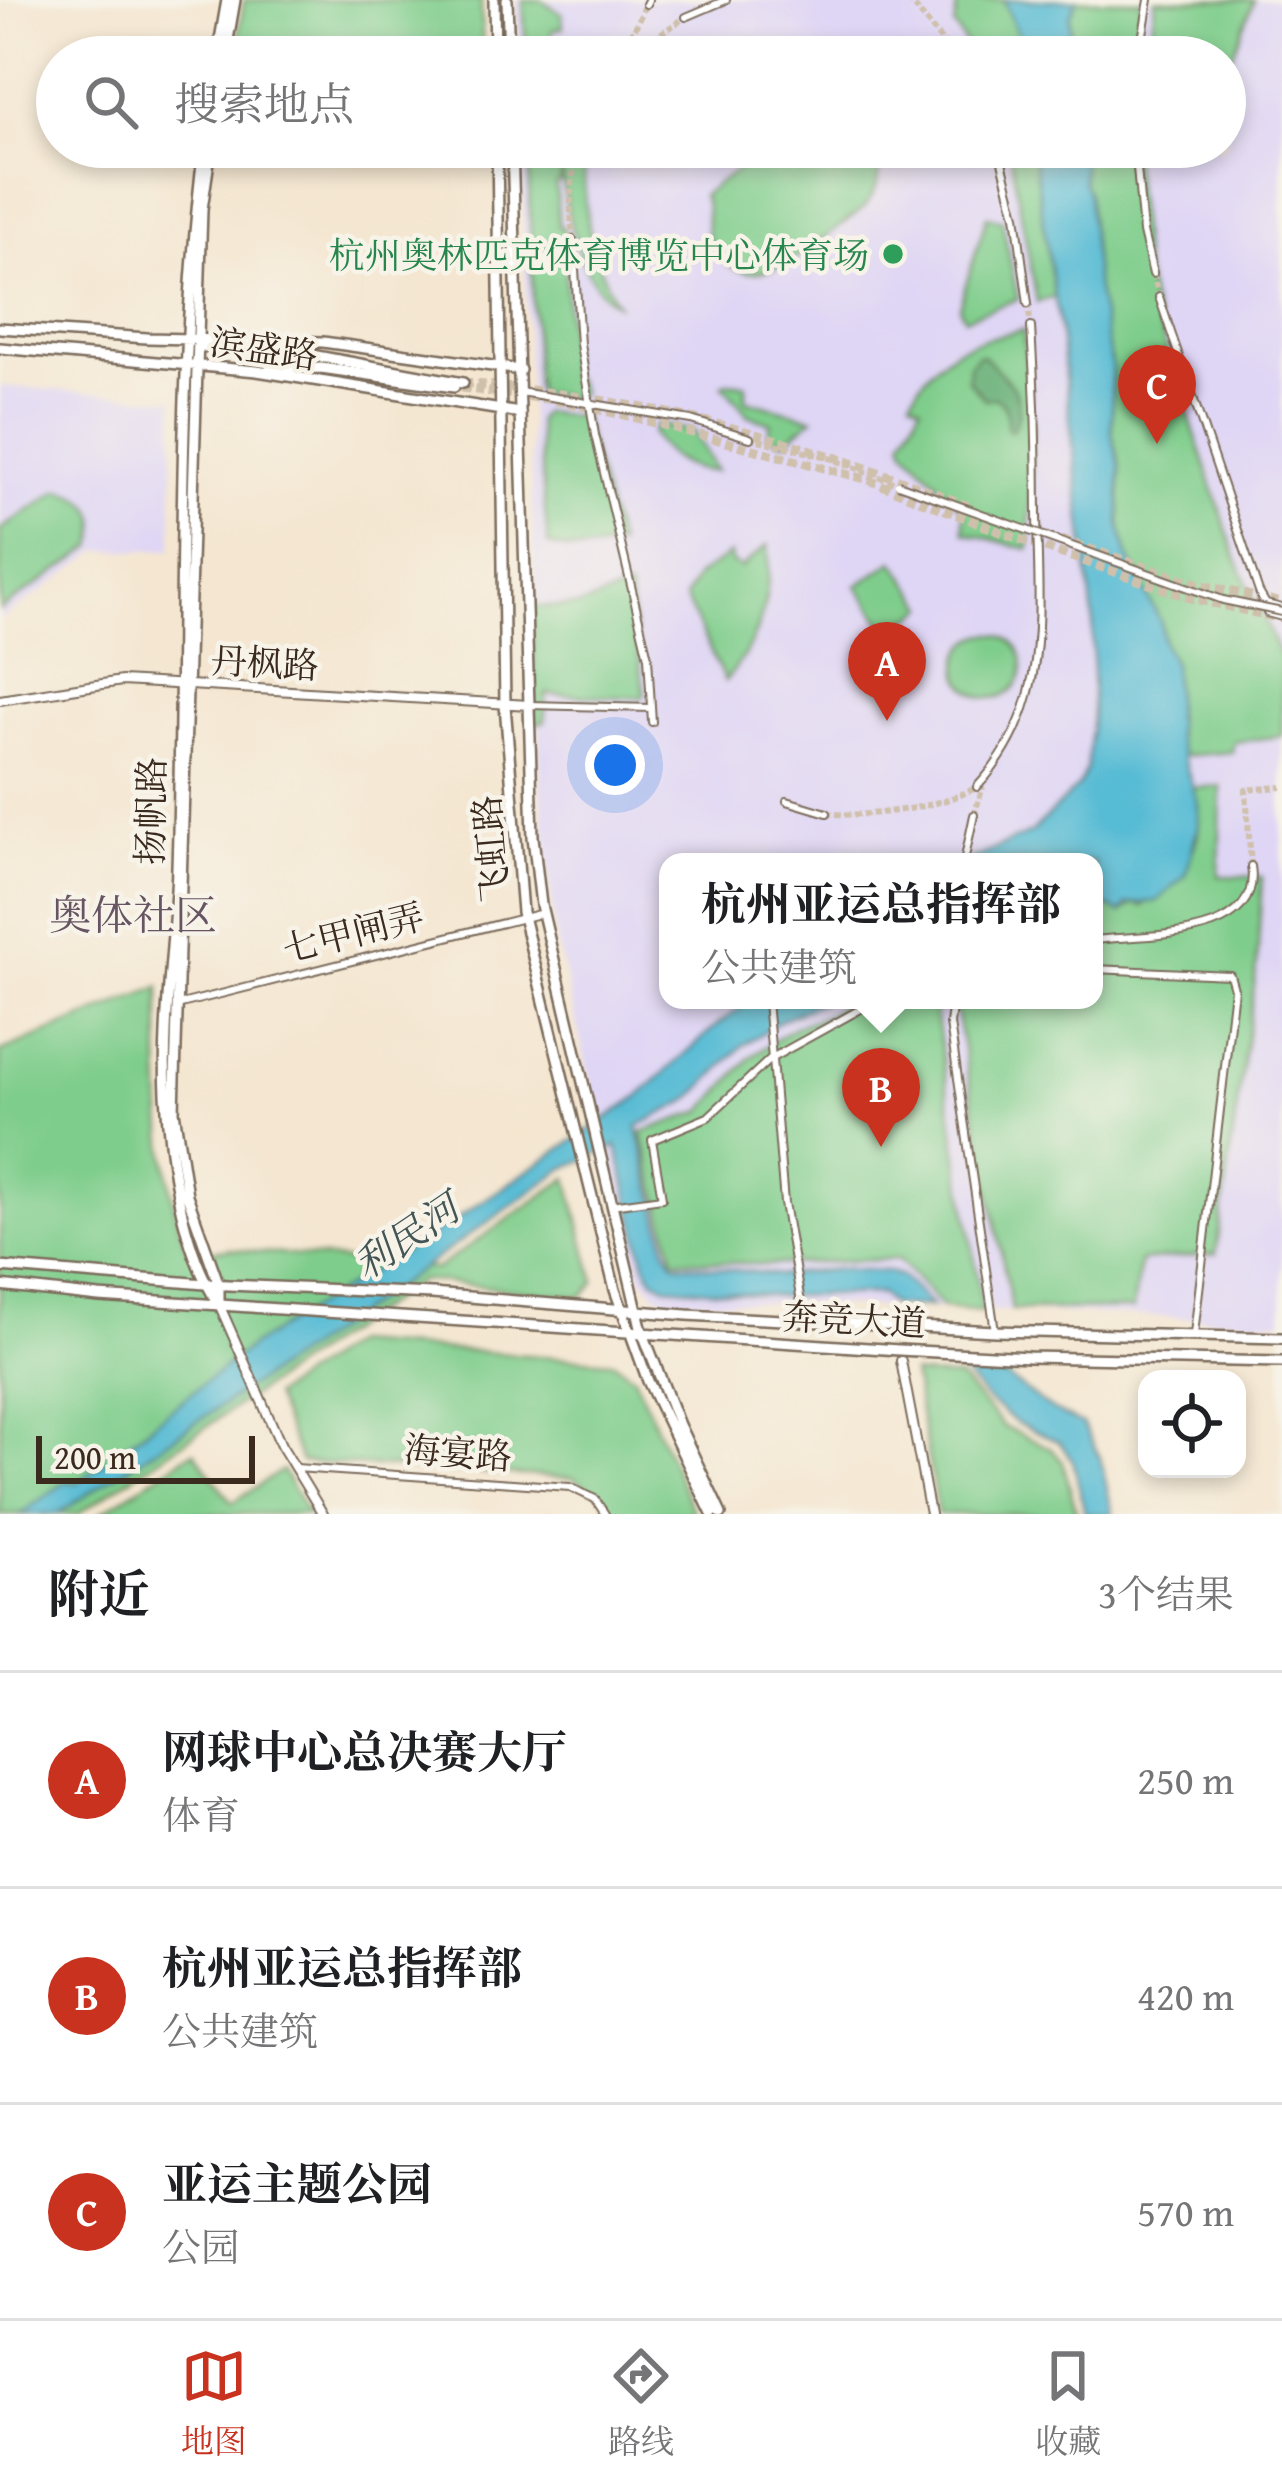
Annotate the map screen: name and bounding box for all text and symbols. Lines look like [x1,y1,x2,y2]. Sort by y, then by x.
search box [36,36,1246,168]
icon: search [78,69,144,135]
text: 搜索地点 [174,71,354,136]
place label: 杭州奥林匹克体育博览中心体育场 [329,228,869,281]
marker: 杭州奥林匹克体育博览中心体育场 [880,241,906,267]
street label: 滨盛路 [207,314,321,382]
pin: C [1118,345,1196,444]
pin: A [848,622,926,721]
street label: 丹枫路 [210,633,320,691]
your location [585,735,645,795]
street label: 扬帆路 [123,757,177,865]
street label: 飞虹路 [459,793,521,905]
popup [659,853,1103,1009]
text: 杭州亚运总指挥部 [701,871,1061,936]
district label: 奥体社区 [49,884,217,945]
street label: 七甲闸弄 [277,889,429,975]
text: 公共建筑 [701,938,857,995]
pin: B [842,1048,920,1147]
water label: 利民河 [342,1176,475,1292]
street label: 奔竞大道 [781,1289,927,1349]
map controls [1138,1370,1246,1478]
button: locate [1138,1370,1246,1478]
street label: 海宴路 [402,1422,514,1482]
scale bar [36,1430,255,1483]
text: 200 m [54,1433,136,1481]
text: 附近 [48,1556,150,1631]
text: 3个结果 [1098,1565,1234,1622]
text: 网球中心总决赛大厅 [162,1719,567,1784]
text: A [75,1751,99,1808]
text: 250 m [1137,1751,1234,1808]
text: 体育 [162,1786,240,1843]
text: 杭州亚运总指挥部 [162,1935,522,2000]
text: B [75,1967,99,2024]
text: 420 m [1137,1967,1234,2024]
text: 公共建筑 [162,2002,318,2059]
text: 亚运主题公园 [162,2151,432,2216]
text: C [76,2183,98,2240]
text: 570 m [1137,2183,1234,2240]
text: 公园 [162,2218,240,2275]
tab: 地图 [181,2343,247,2465]
tab: 路线 [608,2343,674,2465]
tab: 收藏 [1035,2343,1101,2465]

